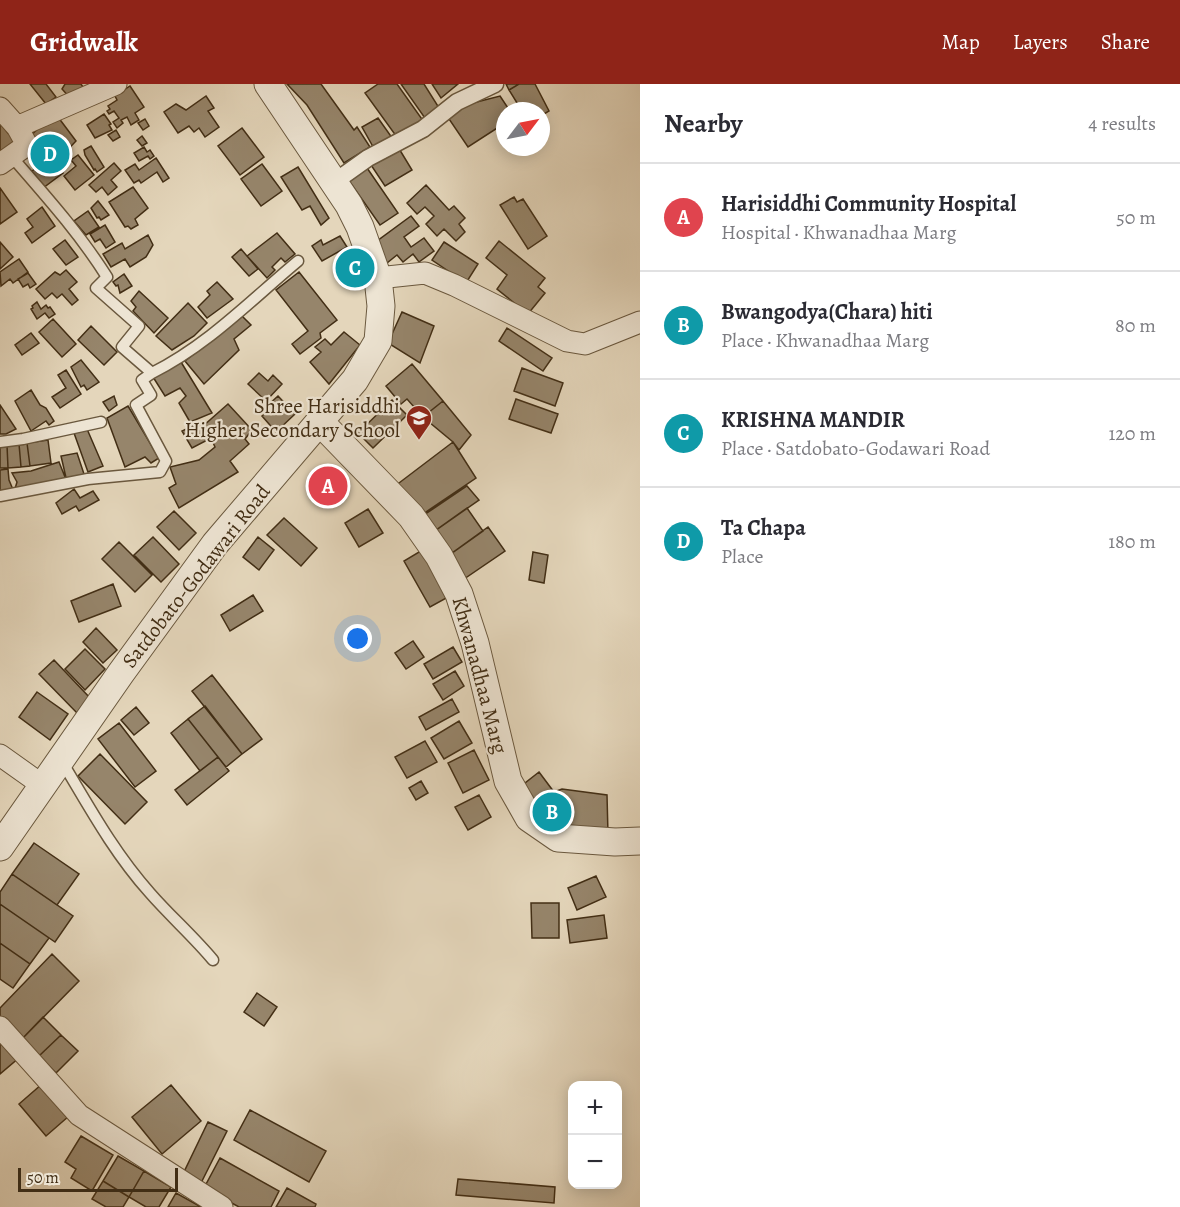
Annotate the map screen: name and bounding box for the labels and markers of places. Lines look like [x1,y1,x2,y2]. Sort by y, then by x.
pin: D [31,132,70,176]
pin: C [336,246,374,291]
place label: Shree Harisiddhi Higher Secondary School [185,392,400,444]
school or university icon: Shree Harisiddhi Higher Secondary School [404,403,434,441]
pin: A [308,464,348,508]
pin: B [532,790,572,834]

